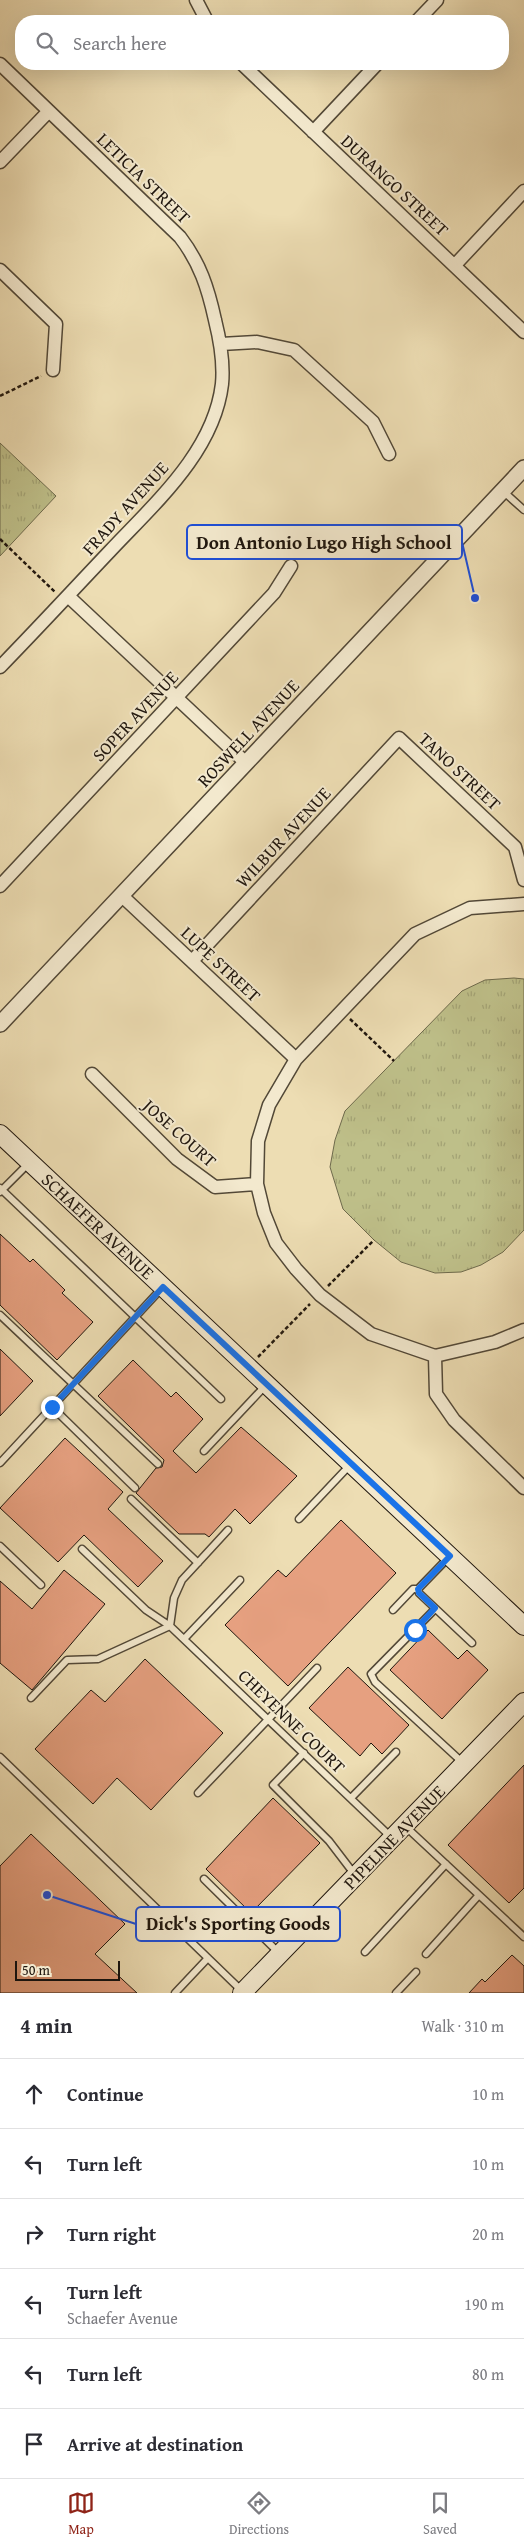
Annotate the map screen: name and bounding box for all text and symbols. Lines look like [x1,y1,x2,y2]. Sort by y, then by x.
search box [15,15,509,70]
icon: search [33,29,61,57]
text: Search here [73,29,167,57]
street label: LETICIA STREET [91,126,197,230]
street label: DURANGO STREET [335,128,455,242]
street label: FRADY AVENUE [75,455,175,561]
callout: Don Antonio Lugo High School [187,525,462,559]
text: Don Antonio Lugo High School [196,528,452,556]
street label: SOPER AVENUE [86,664,184,768]
street label: ROSWELL AVENUE [191,673,305,793]
street label: TANO STREET [413,726,507,816]
street label: WILBUR AVENUE [229,781,337,893]
street label: LUPE STREET [175,920,267,1008]
street label: JOSE COURT [136,1091,223,1174]
street label: SCHAEFER AVENUE [35,1166,161,1286]
route end [41,1396,64,1419]
route start [404,1619,427,1642]
street label: CHEYENNE COURT [232,1663,352,1779]
street label: PIPELINE AVENUE [337,1779,451,1895]
callout: Dick's Sporting Goods [136,1907,340,1941]
text: Dick's Sporting Goods [146,1909,330,1937]
scale bar [15,1958,120,1981]
text: 50 m [22,1960,50,1980]
text: 4 min [20,2010,72,2041]
text: Walk · 310 m [421,2014,504,2038]
icon: ahead [20,2080,48,2108]
text: Continue [67,2080,144,2108]
text: 10 m [472,2082,504,2106]
icon: left [20,2150,48,2178]
text: Turn left [67,2150,142,2178]
text: 10 m [472,2152,504,2176]
icon: right [20,2220,48,2248]
text: Turn right [67,2220,156,2248]
text: 20 m [472,2222,504,2246]
text: Turn left [67,2278,142,2306]
icon: left [20,2290,48,2318]
text: 190 m [464,2292,504,2316]
text: Schaefer Avenue [67,2306,178,2330]
icon: left [20,2360,48,2388]
text: Turn left [67,2360,142,2388]
text: 80 m [472,2362,504,2386]
icon: arrive [20,2430,48,2458]
text: Arrive at destination [67,2430,243,2458]
tab: Map [67,2489,95,2539]
tab: Directions [229,2489,289,2539]
tab: Saved [423,2489,457,2539]

